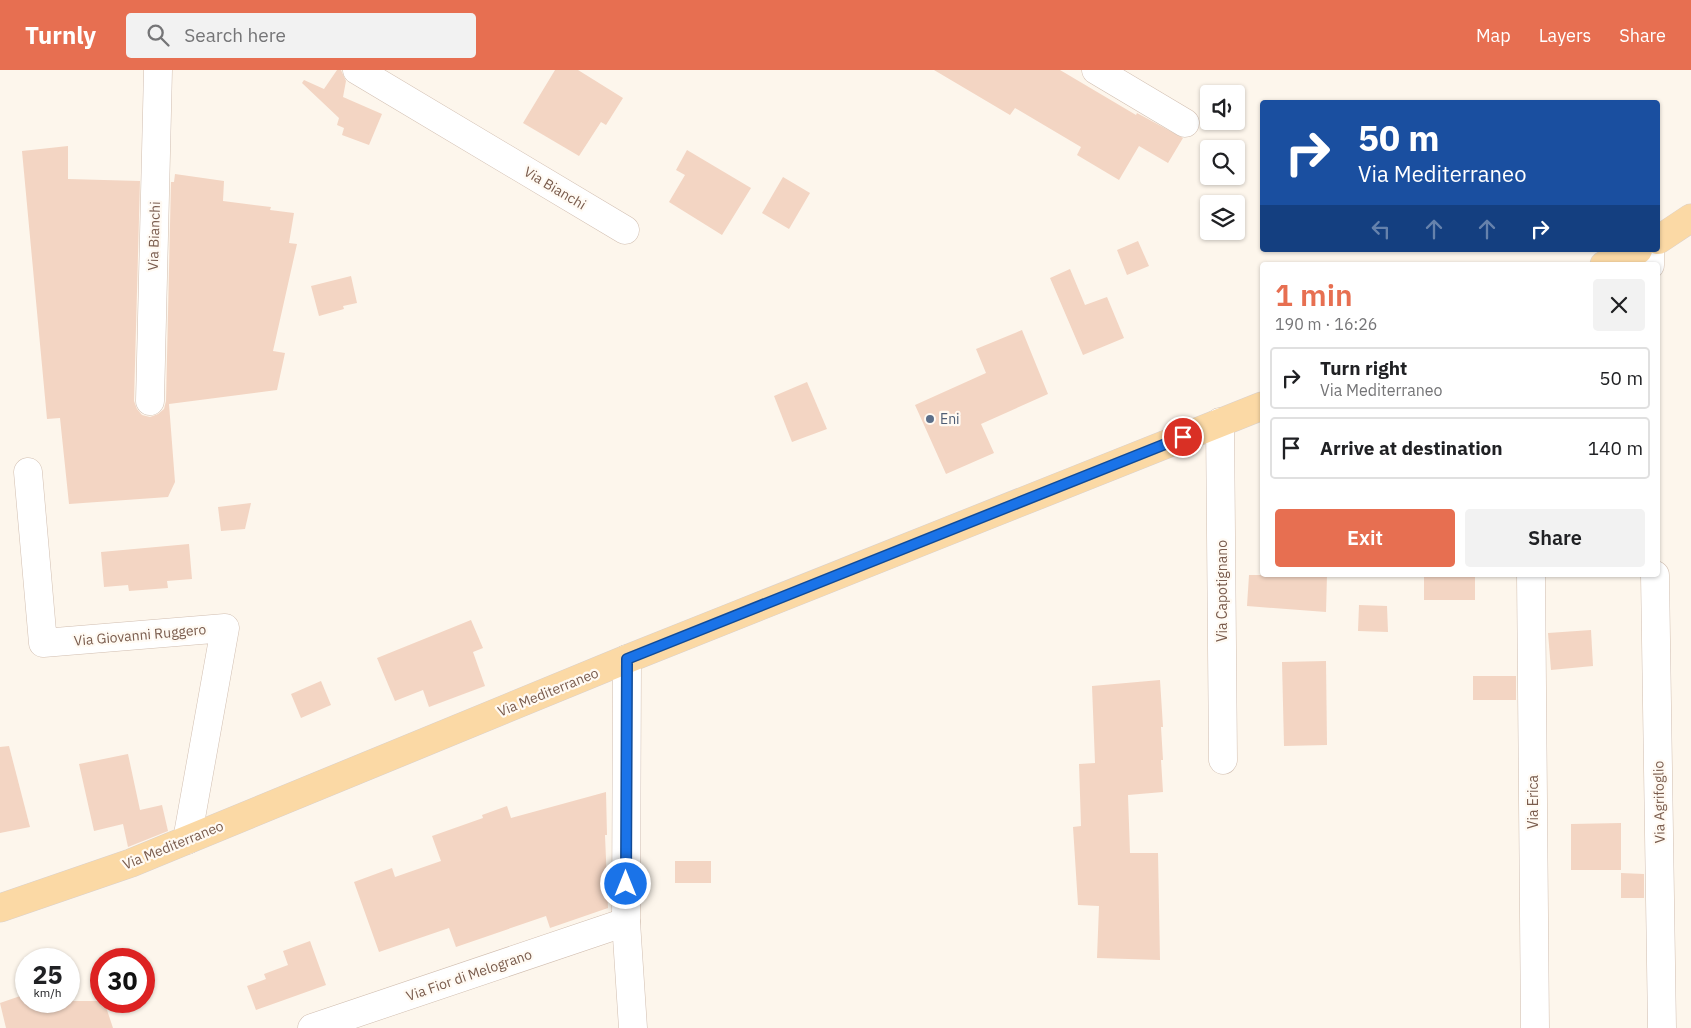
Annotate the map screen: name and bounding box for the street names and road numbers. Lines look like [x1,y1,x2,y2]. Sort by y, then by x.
street label: Via Bianchi [521,162,589,214]
street label: Via Bianchi [144,201,164,271]
street label: Via Capotignano [1213,540,1231,642]
street label: Via Giovanni Ruggero [73,620,207,650]
street label: Via Mediterraneo [495,664,601,720]
street label: Via Agrifoglio [1649,760,1669,843]
street label: Via Erica [1524,774,1542,829]
street label: Via Mediterraneo [120,817,226,873]
street label: Via Fior di Melograno [404,945,534,1005]

